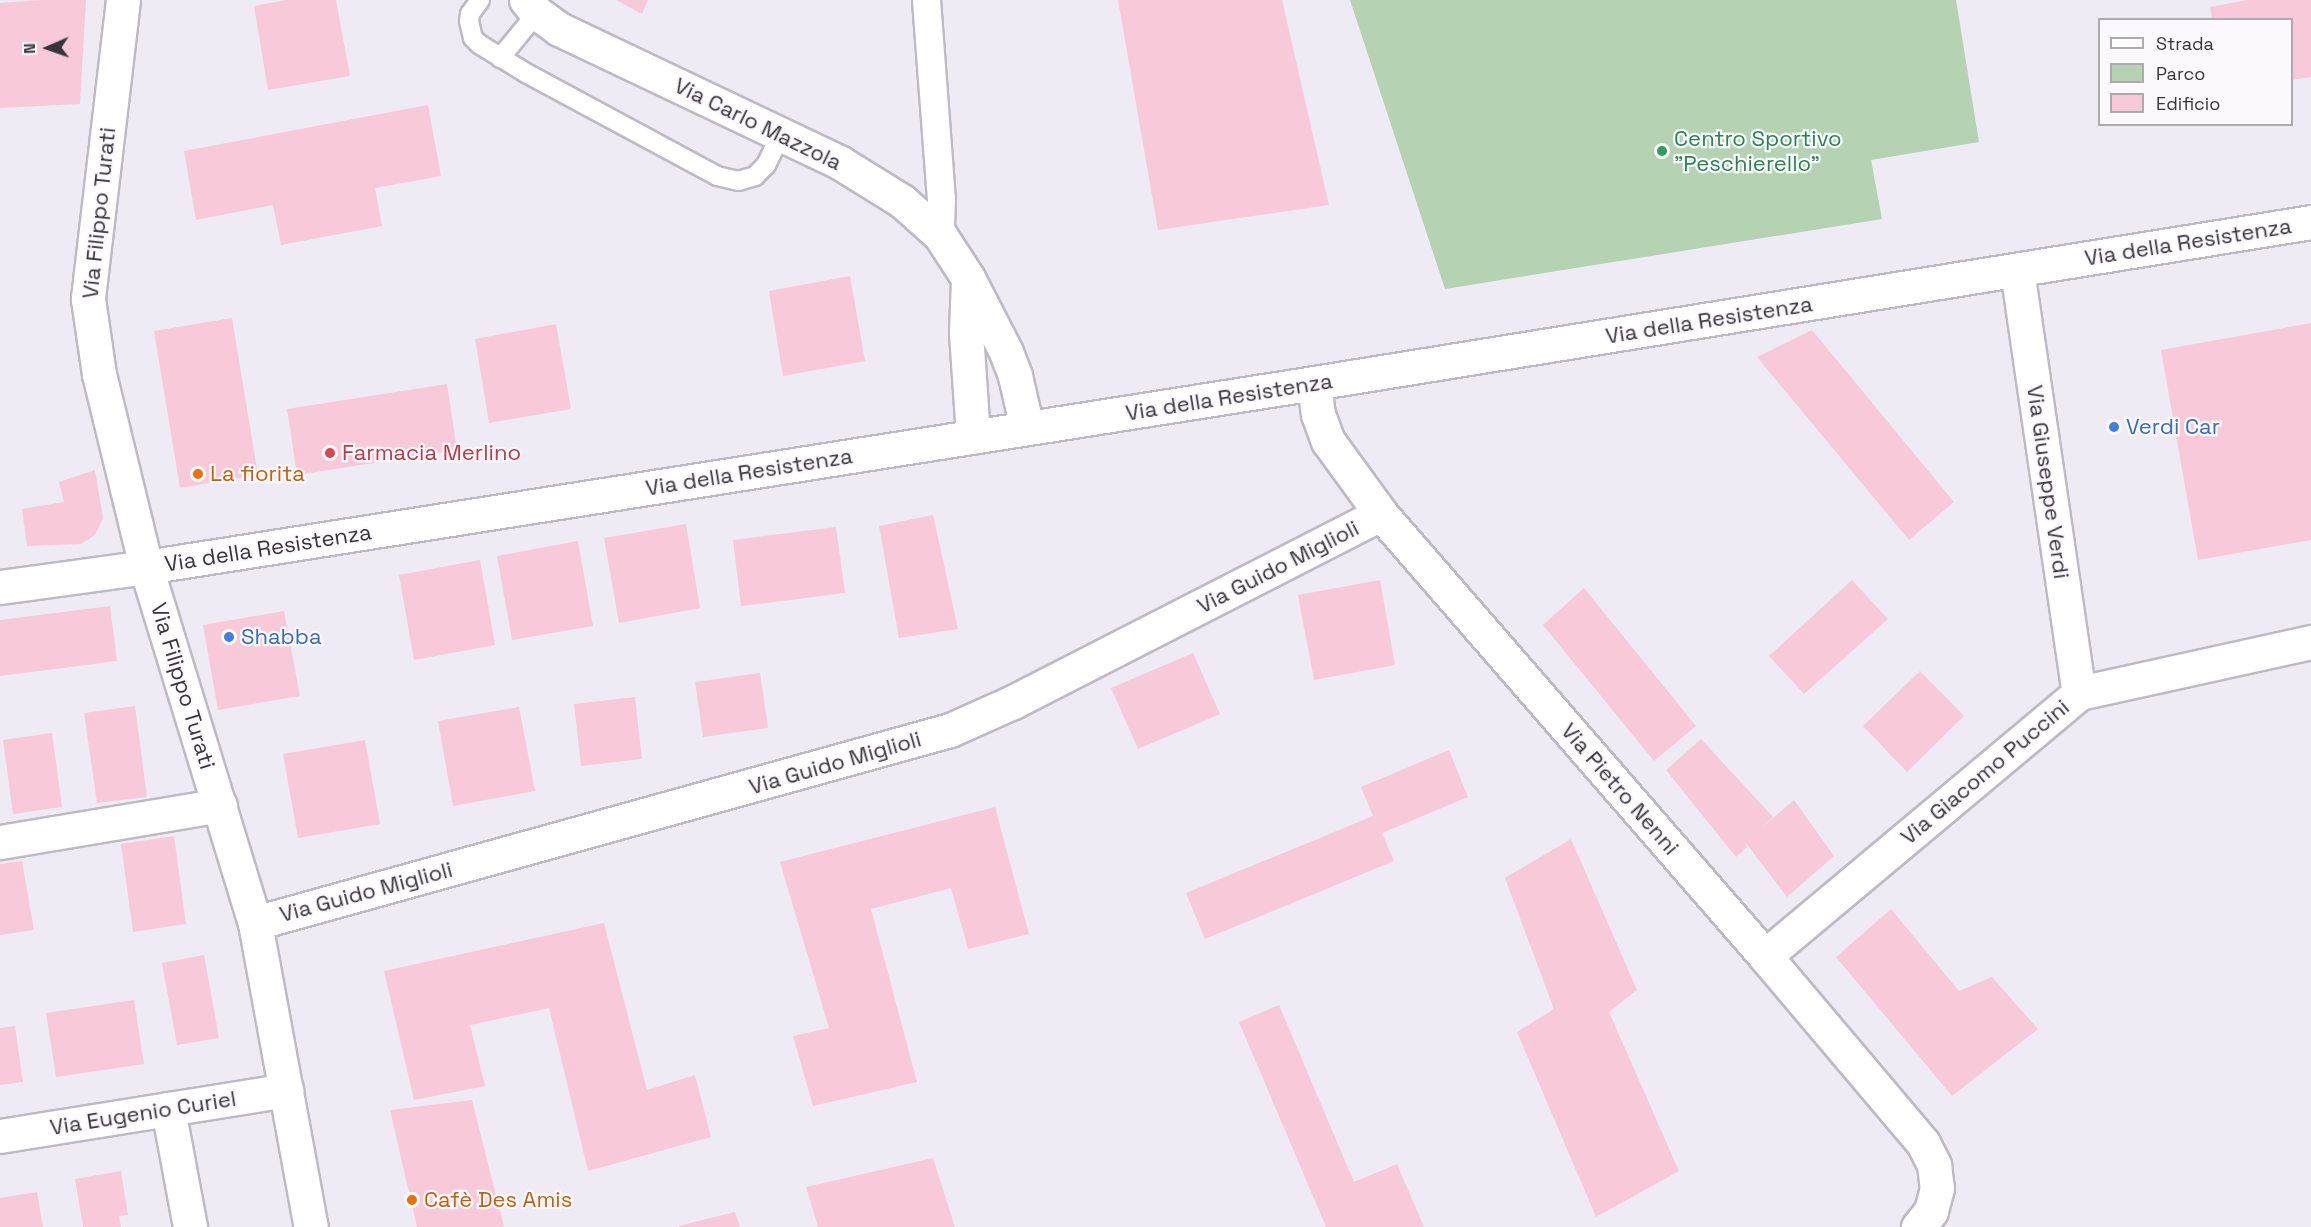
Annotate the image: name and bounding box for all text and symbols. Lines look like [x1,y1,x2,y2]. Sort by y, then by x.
north arrow [18,18,78,78]
legend [2098,18,2293,126]
text: Strada [2156,32,2214,55]
text: N [19,43,40,54]
text: Parco [2156,62,2205,85]
street label: Via Carlo Mazzola [670,72,846,176]
text: Edificio [2156,92,2220,115]
place label: Centro Sportivo "Peschierello" [1674,125,1842,176]
street label: Via Filippo Turati [77,126,121,300]
marker: Centro Sportivo "Peschierello" [1655,144,1669,158]
street label: Via della Resistenza [2083,213,2293,271]
street label: Via della Resistenza [1604,291,1814,349]
street label: Via della Resistenza [1124,368,1334,426]
street label: Via Giuseppe Verdi [2021,383,2075,581]
place label: Verdi Car [2126,414,2220,440]
marker: Verdi Car [2107,420,2121,434]
place label: Farmacia Merlino [342,440,521,466]
street label: Via della Resistenza [644,443,854,501]
marker: Farmacia Merlino [323,446,337,460]
place label: La fiorita [210,461,305,487]
marker: La fiorita [191,467,205,481]
street label: Via Guido Miglioli [1193,515,1363,619]
street label: Via della Resistenza [163,519,373,577]
street label: Via Filippo Turati [145,599,221,773]
place label: Shabba [241,624,322,650]
marker: Shabba [222,630,236,644]
street label: Via Giacomo Puccini [1895,694,2075,850]
street label: Via Pietro Nenni [1556,718,1684,860]
street label: Via Guido Miglioli [746,726,924,800]
street label: Via Guido Miglioli [277,856,455,928]
street label: Via Eugenio Curiel [48,1085,238,1141]
place label: Cafè Des Amis [424,1187,573,1213]
marker: Cafè Des Amis [405,1193,419,1207]

